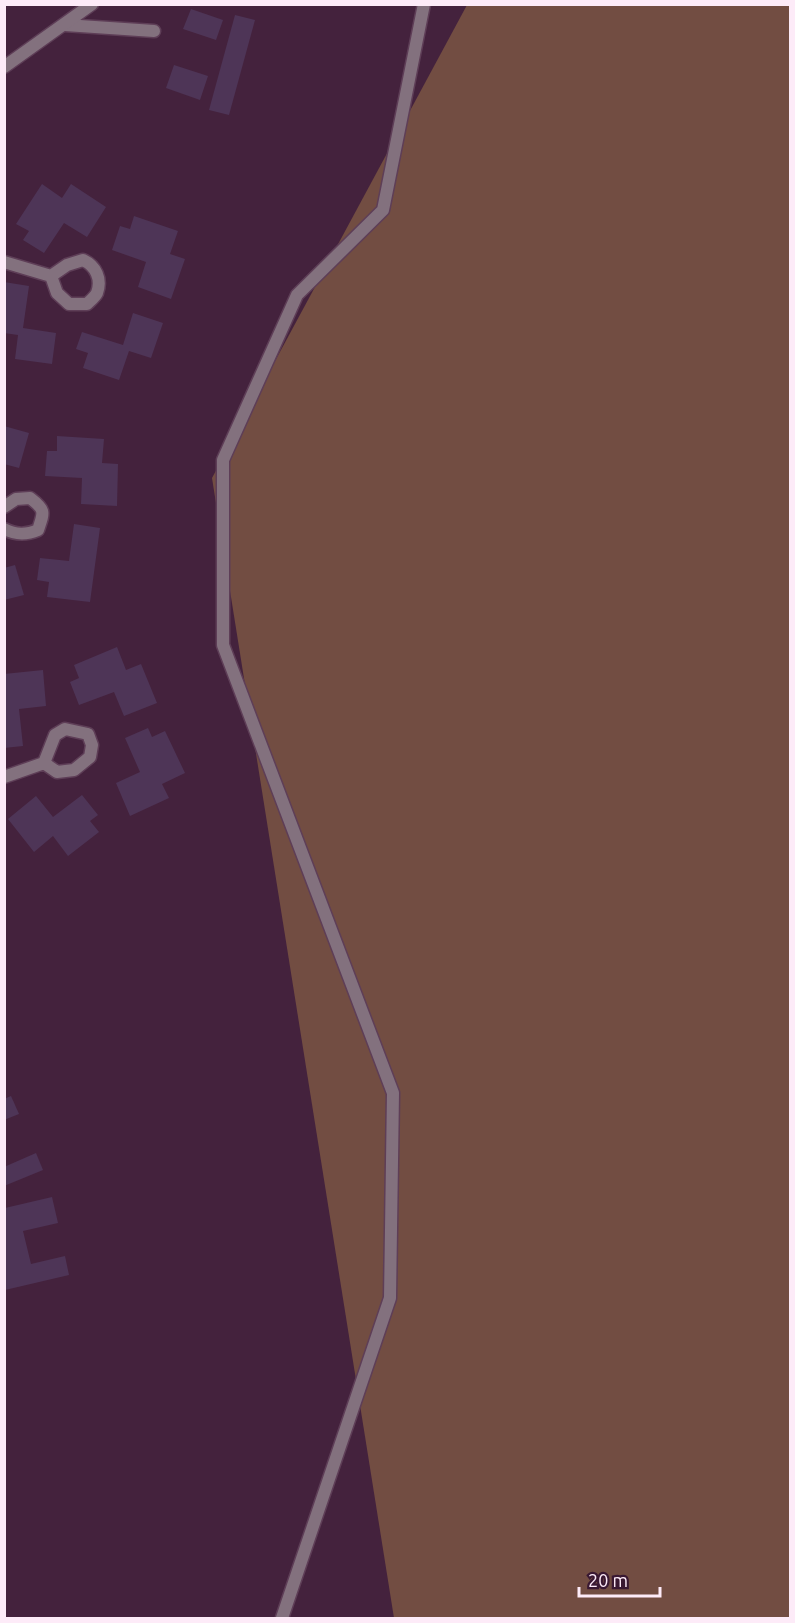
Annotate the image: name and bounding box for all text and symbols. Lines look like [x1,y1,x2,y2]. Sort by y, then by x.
scale bar [579,1560,660,1598]
text: 20 m [588,1570,628,1590]

